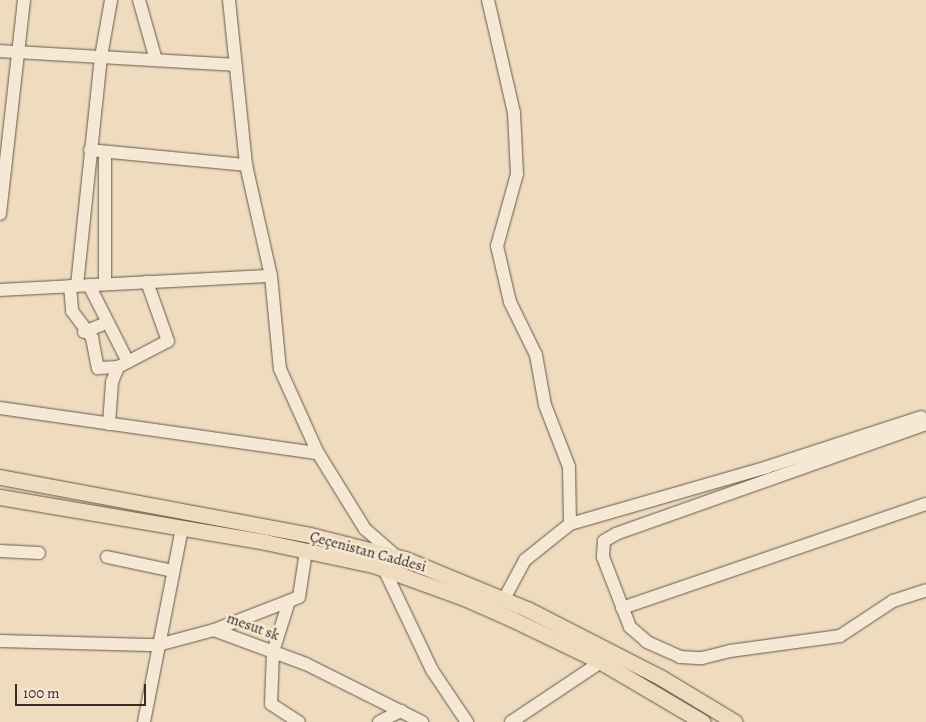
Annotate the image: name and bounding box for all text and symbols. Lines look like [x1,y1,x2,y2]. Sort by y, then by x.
street label: Çeçenistan Caddesi [308,528,428,576]
street label: mesut sk [224,609,282,645]
scale bar [18,674,149,706]
text: 100 m [23,683,60,703]

